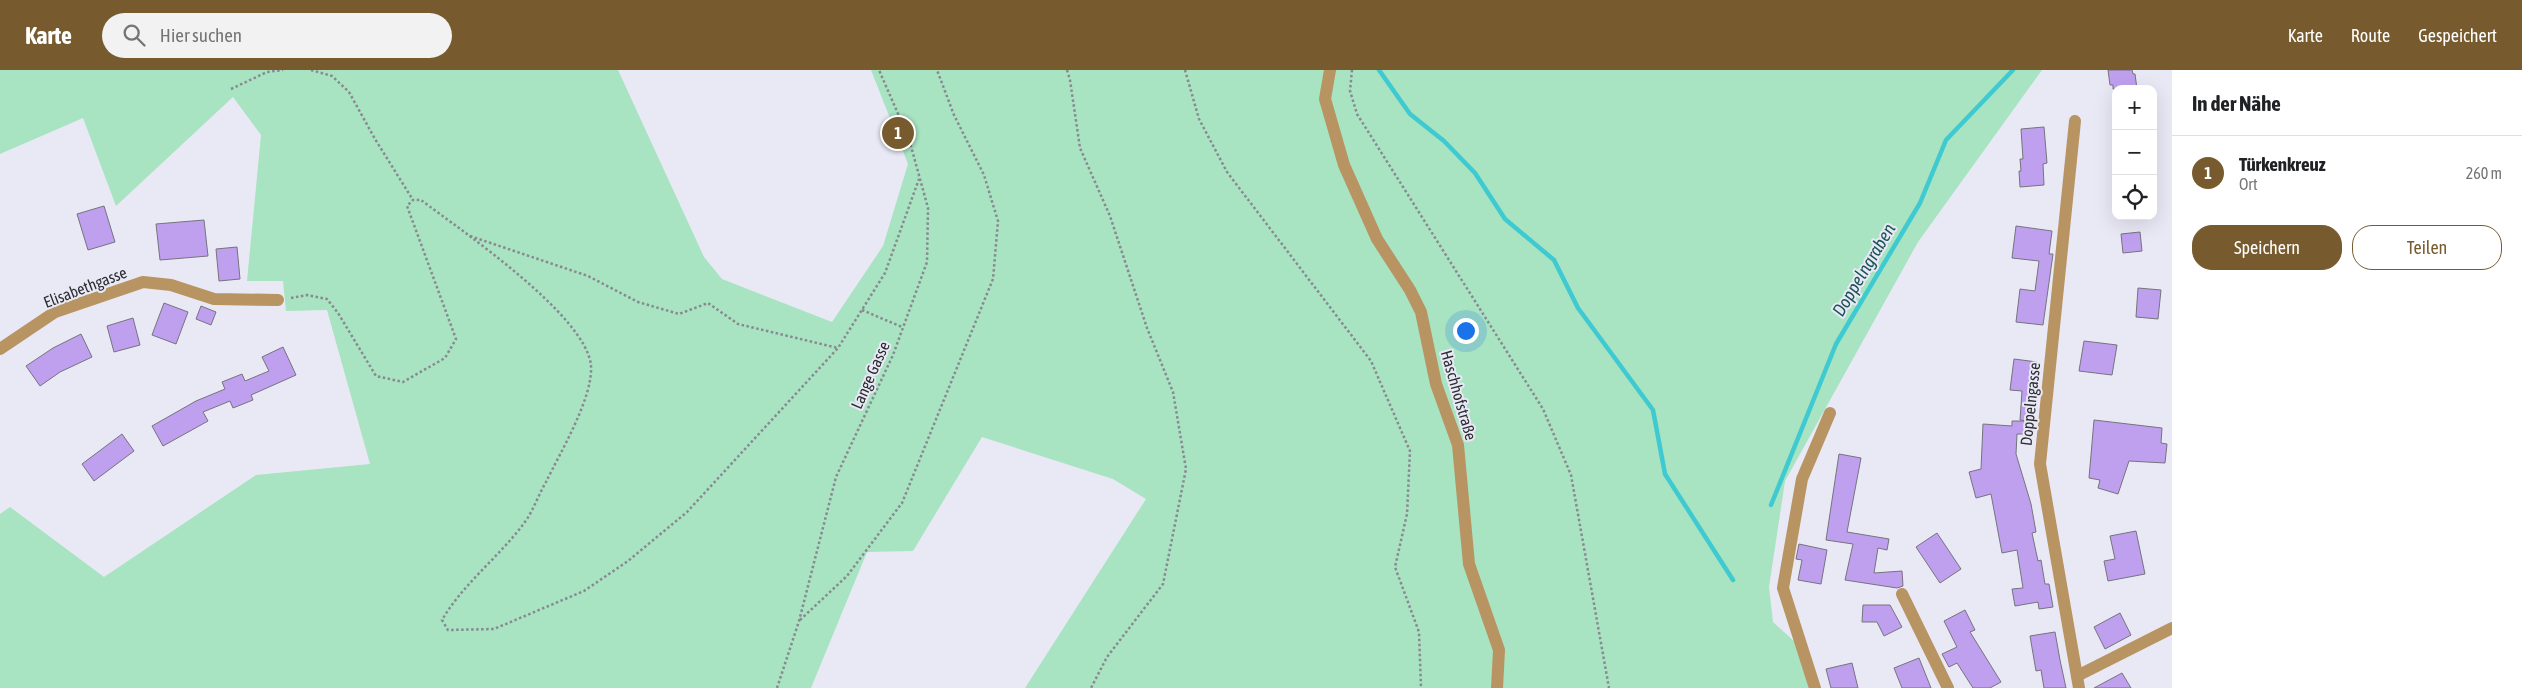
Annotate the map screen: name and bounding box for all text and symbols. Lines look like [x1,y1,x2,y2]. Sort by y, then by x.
search box [102,13,452,58]
icon: search [120,21,148,49]
text: Karte [25,22,72,49]
text: Hier suchen [160,24,242,46]
text: Karte [2288,25,2323,46]
text: Route [2351,25,2390,46]
text: Gespeichert [2418,25,2497,46]
map controls [2112,85,2157,220]
button: + [2112,85,2157,130]
text: In der Nähe [2192,91,2281,115]
pin: 1 [882,114,914,152]
button: − [2112,130,2157,175]
text: Türkenkreuz [2239,153,2326,175]
text: 1 [2204,164,2212,182]
text: 260 m [2466,164,2502,182]
button: locate [2112,175,2157,220]
text: Ort [2239,175,2258,193]
water label: Doppelngraben [1828,219,1900,320]
button: Speichern [2192,225,2342,270]
button: Teilen [2352,225,2502,270]
street label: Elisabethgasse [41,263,129,312]
your location [1453,318,1479,344]
street label: Lange Gasse [847,339,894,412]
street label: Haschhofstraße [1438,348,1480,442]
street label: Doppelngasse [2017,362,2044,447]

